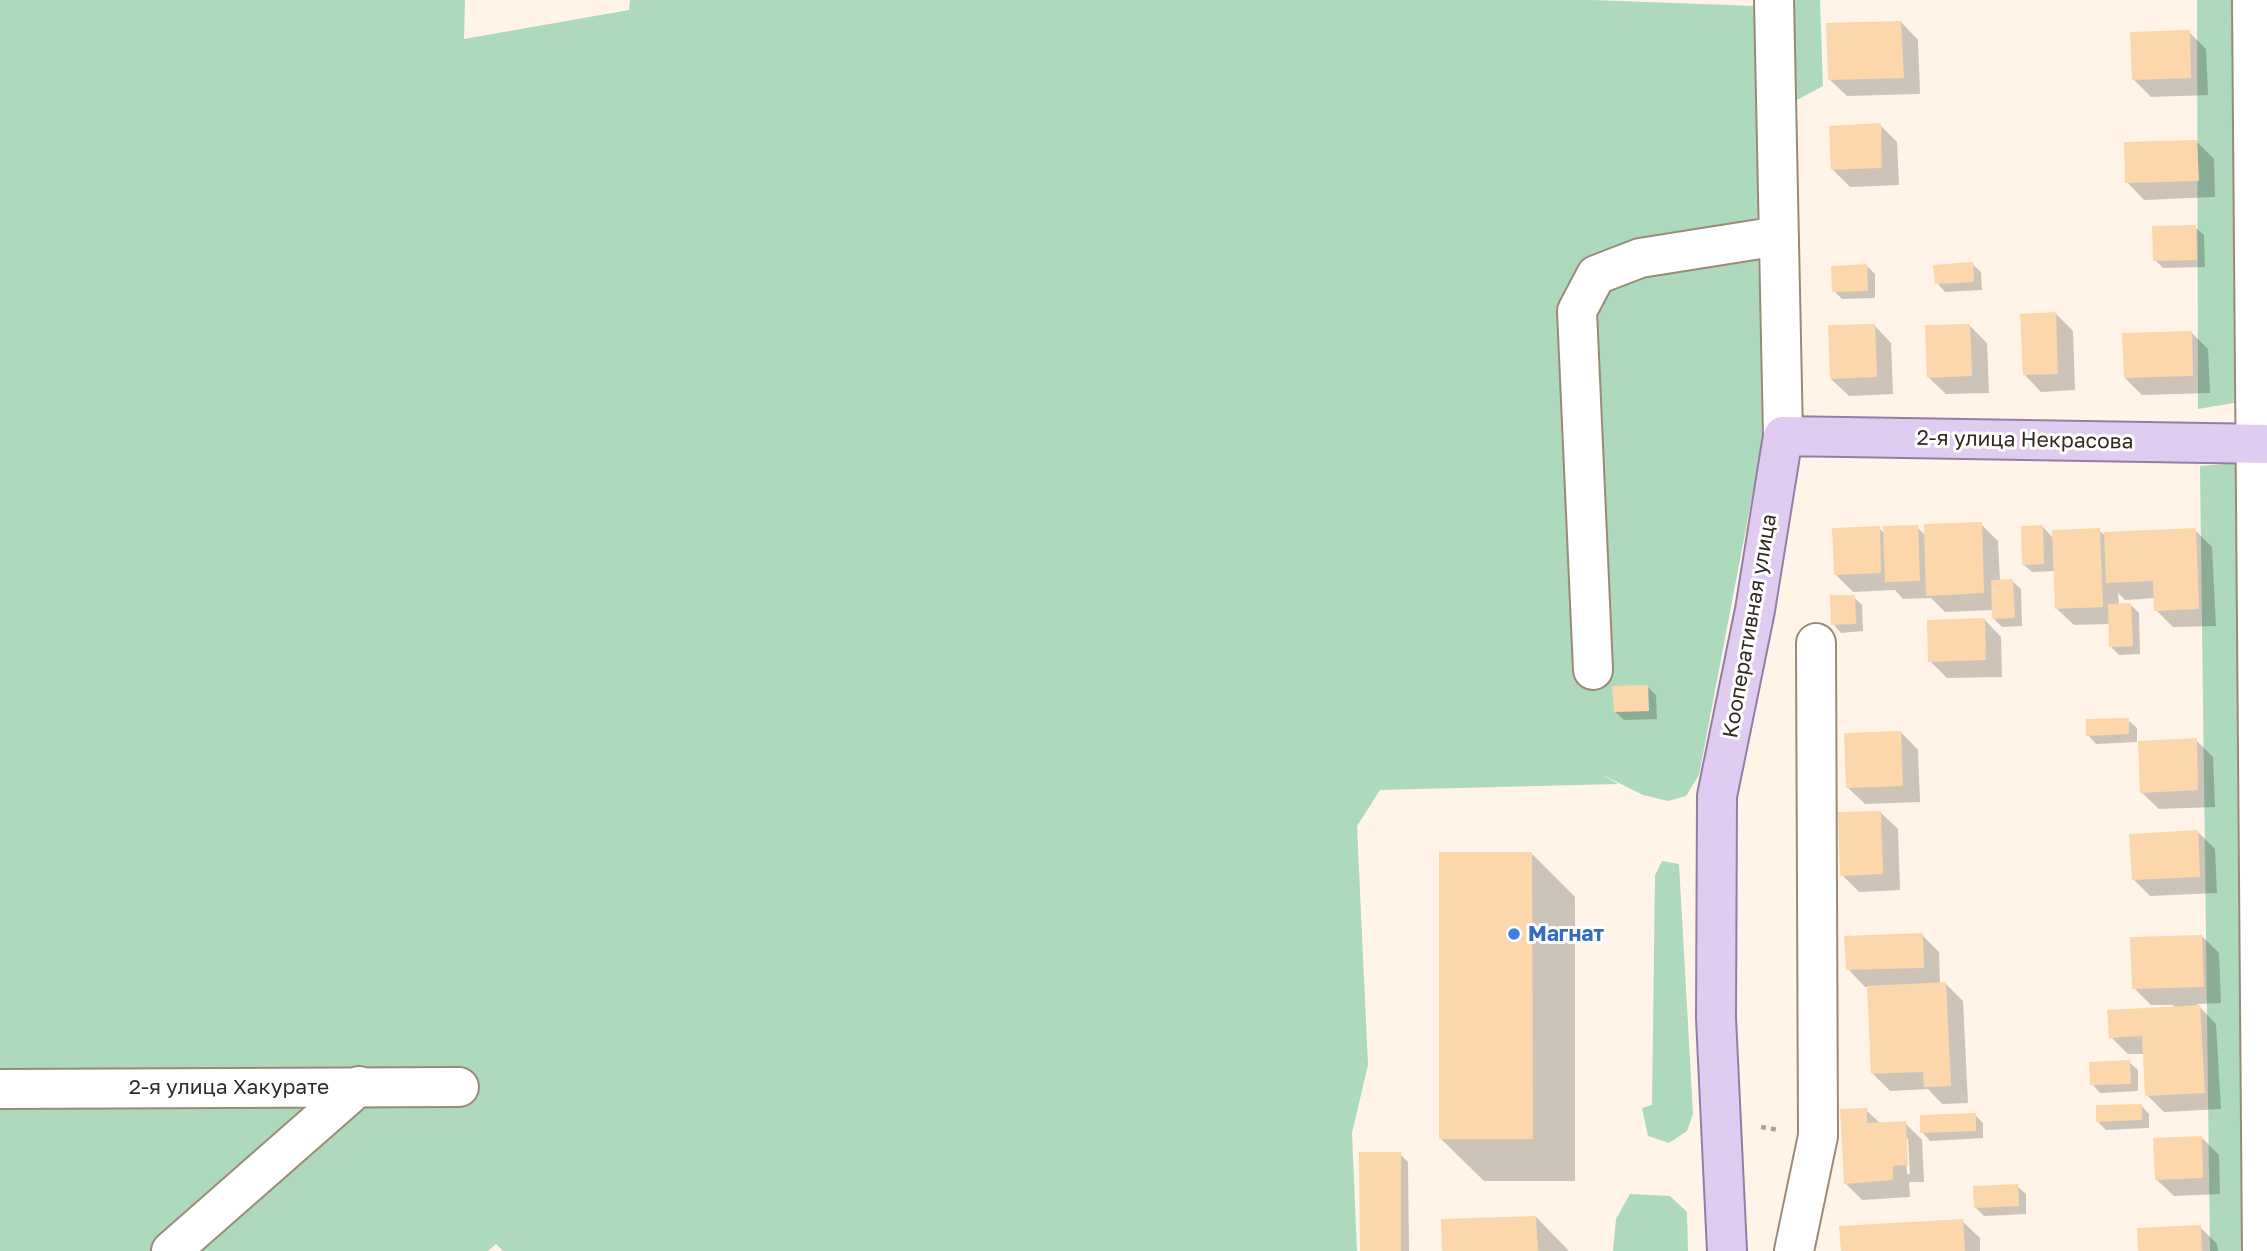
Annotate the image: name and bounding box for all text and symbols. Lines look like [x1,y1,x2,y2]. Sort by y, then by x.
street label: 2-я улица Некрасова [1916,426,2134,454]
street label: Кооперативная улица [1718,512,1782,740]
place label: Магнат [1528,921,1604,947]
marker: Магнат [1506,926,1522,942]
street label: 2-я улица Хакурате [129,1074,329,1100]

